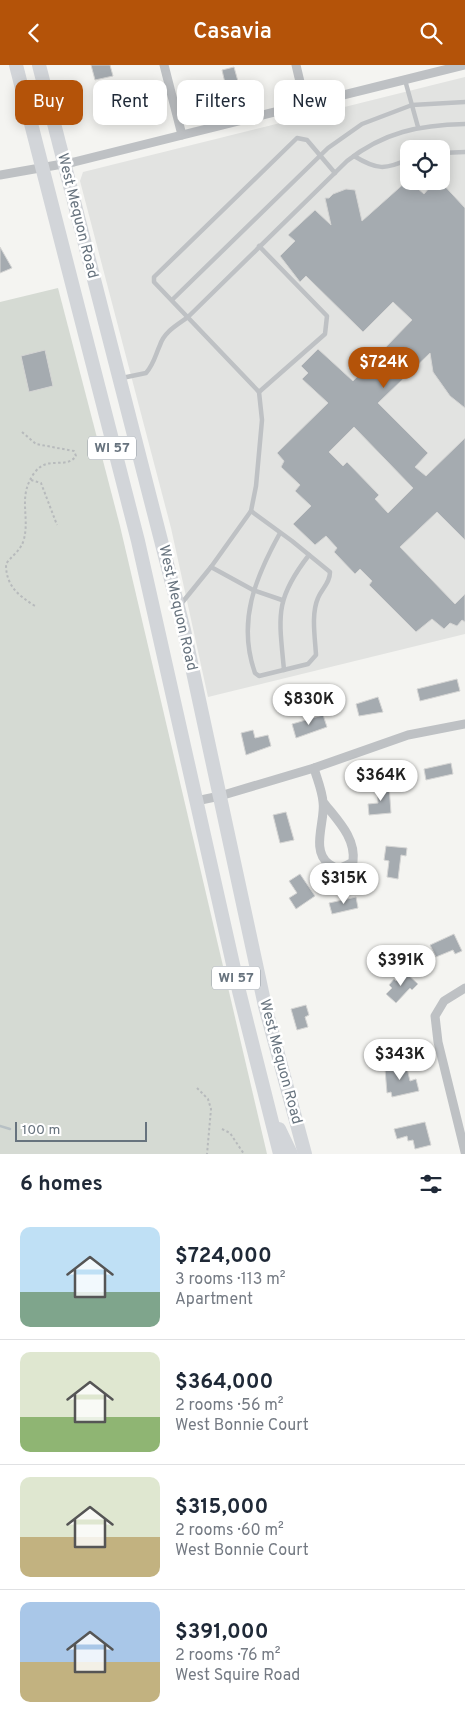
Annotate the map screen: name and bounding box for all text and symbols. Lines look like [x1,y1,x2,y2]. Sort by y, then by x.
icon: back [20,19,48,47]
text: Casavia [193,19,272,46]
icon: search [417,19,445,47]
chip: Buy [15,80,83,125]
chip: Rent [93,80,167,125]
chip: Filters [177,80,264,125]
chip: New [274,80,345,125]
map controls [400,140,450,190]
button: locate [400,140,450,190]
street label: West Mequon Road [52,151,102,281]
pin: $724K [349,347,419,389]
text: $724K [359,353,409,373]
road number: WI 57 [88,437,136,459]
street label: West Mequon Road [153,543,201,673]
pin: $830K [274,683,344,726]
text: $830K [284,690,334,710]
pin: $364K [346,759,416,802]
text: $364K [356,766,406,786]
pin: $315K [309,863,379,905]
text: $315K [321,869,367,889]
pin: $391K [366,945,436,987]
text: $391K [378,951,424,971]
road number: WI 57 [212,966,260,989]
street label: West Mequon Road [254,997,306,1127]
pin: $343K [365,1039,435,1081]
text: $343K [375,1045,425,1065]
scale bar [15,1119,148,1142]
text: 100 m [22,1122,60,1139]
icon: filters [417,1170,445,1198]
text: 6 homes [20,1171,103,1198]
text: $724,000 [175,1243,272,1270]
icon: home [60,1247,120,1307]
text: 3 rooms · 113 m² [175,1270,286,1290]
text: Apartment [175,1290,253,1310]
text: $364,000 [175,1369,273,1396]
icon: home [60,1372,120,1432]
text: 2 rooms · 56 m² [175,1396,284,1416]
text: West Bonnie Court [175,1416,309,1436]
text: $315,000 [175,1494,268,1521]
icon: home [60,1497,120,1557]
text: 2 rooms · 60 m² [175,1521,284,1541]
text: West Bonnie Court [175,1541,309,1561]
text: $391,000 [175,1619,269,1646]
icon: home [60,1622,120,1682]
text: 2 rooms · 76 m² [175,1646,281,1666]
text: West Squire Road [175,1666,300,1686]

